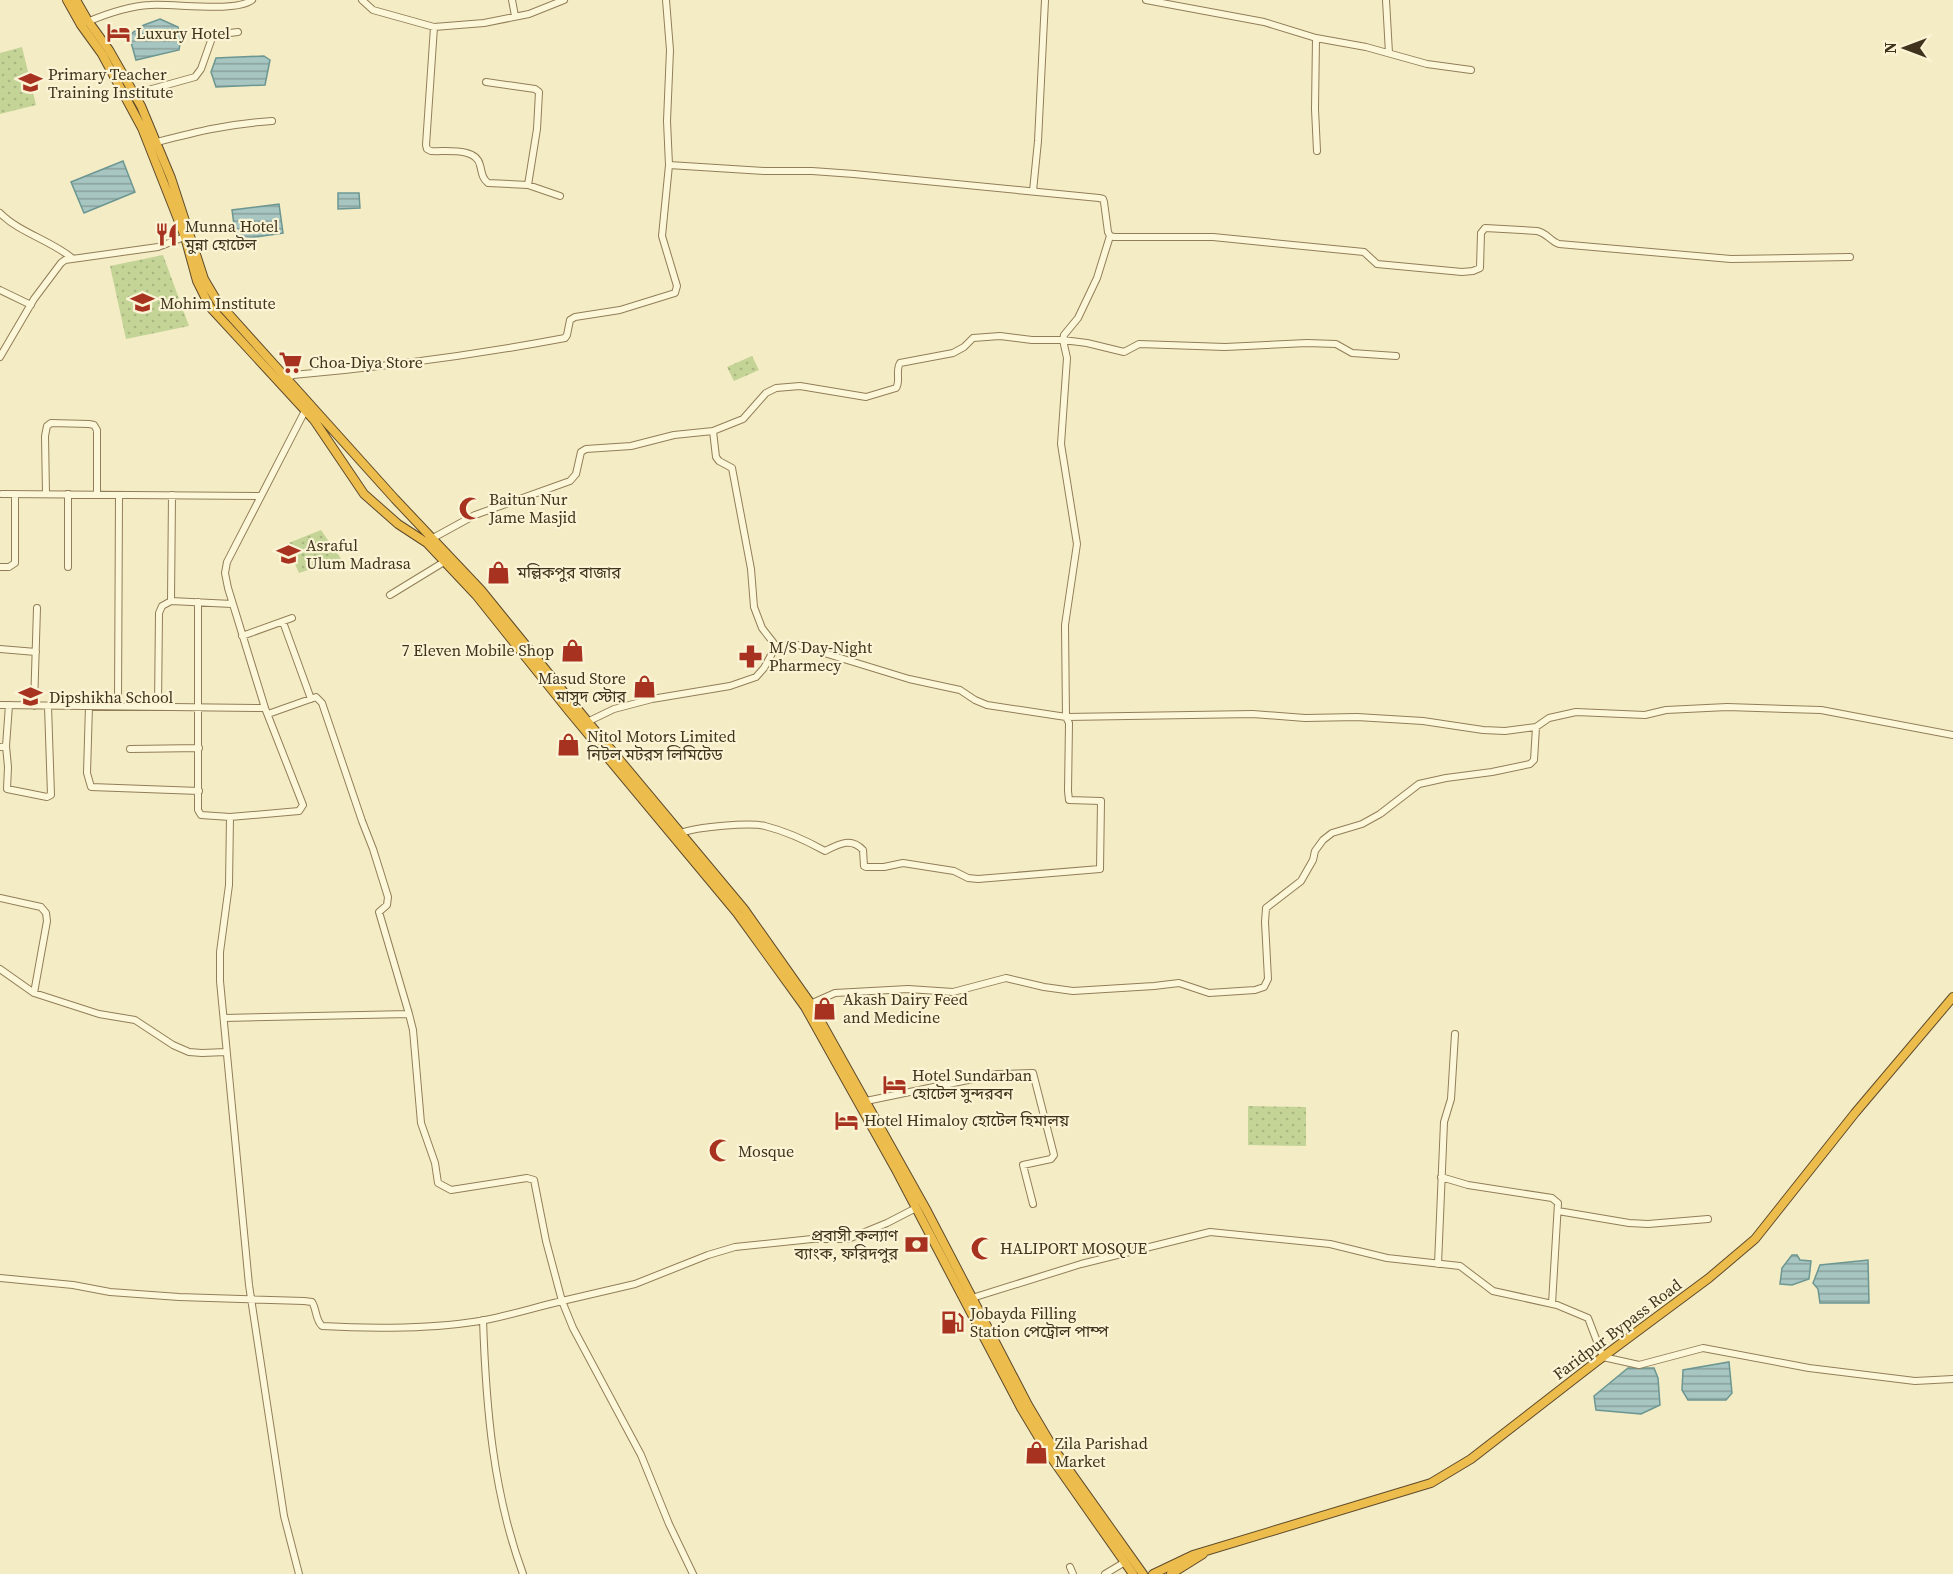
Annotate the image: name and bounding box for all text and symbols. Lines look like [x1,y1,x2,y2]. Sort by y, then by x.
north arrow [1875,18,1935,78]
hotel icon: Luxury Hotel [105,20,131,46]
place label: Luxury Hotel [136,22,230,44]
text: N [1879,42,1901,54]
place label: Primary Teacher Training Institute [48,63,173,103]
school or university icon: Primary Teacher Training Institute [17,70,43,96]
place label: Munna Hotel মুন্না হোটেল [184,215,279,255]
restaurant icon: Munna Hotel মুন্না হোটেল [154,222,180,248]
school or university icon: Mohim Institute [129,290,155,316]
place label: Mohim Institute [160,292,276,314]
supermarket icon: Choa-Diya Store [278,349,304,375]
place label: Choa-Diya Store [309,351,423,373]
place label: Baitun Nur Jame Masjid [488,488,576,528]
mosque icon: Baitun Nur Jame Masjid [458,495,484,521]
place label: Asraful Ulum Madrasa [306,534,412,574]
school or university icon: Asraful Ulum Madrasa [275,541,301,567]
shop icon: মল্লিকপুর বাজার [486,559,512,585]
place label: মল্লিকপুর বাজার [516,561,621,583]
place label: M/S Day-Night Pharmecy [769,636,873,676]
shop icon: 7 Eleven Mobile Shop [559,637,585,663]
place label: 7 Eleven Mobile Shop [402,639,554,661]
pharmacy icon: M/S Day-Night Pharmecy [738,643,764,669]
place label: Masud Store মাসুদ স্টোর [538,667,626,707]
shop icon: Masud Store মাসুদ স্টোর [631,674,657,700]
school or university icon: Dipshikha School [18,684,44,710]
place label: Dipshikha School [49,686,174,708]
place label: Nitol Motors Limited নিটল মটরস লিমিটেড [586,725,736,765]
shop icon: Nitol Motors Limited নিটল মটরস লিমিটেড [556,732,582,758]
place label: Akash Dairy Feed and Medicine [843,988,968,1028]
shop icon: Akash Dairy Feed and Medicine [812,995,838,1021]
place label: Hotel Sundarban হোটেল সুন্দরবন [912,1064,1033,1104]
hotel icon: Hotel Sundarban হোটেল সুন্দরবন [881,1071,907,1097]
hotel icon: Hotel Himaloy হোটেল হিমালয় [833,1107,859,1133]
place label: Hotel Himaloy হোটেল হিমালয় [864,1109,1070,1131]
mosque icon: Mosque [707,1138,733,1164]
place label: Mosque [738,1140,794,1162]
place label: প্রবাসী কল্যাণ ব্যাংক, ফরিদপুর [793,1224,899,1264]
bank icon: প্রবাসী কল্যাণ ব্যাংক, ফরিদপুর [903,1231,929,1257]
mosque icon: HALIPORT MOSQUE [969,1235,995,1261]
place label: HALIPORT MOSQUE [1000,1237,1147,1259]
street label: Faridpur Bypass Road [1548,1273,1686,1385]
place label: Jobayda Filling Station পেট্রোল পাম্প [969,1302,1109,1342]
fuel station icon: Jobayda Filling Station পেট্রোল পাম্প [939,1309,965,1335]
place label: Zila Parishad Market [1055,1432,1148,1472]
shop icon: Zila Parishad Market [1024,1439,1050,1465]

